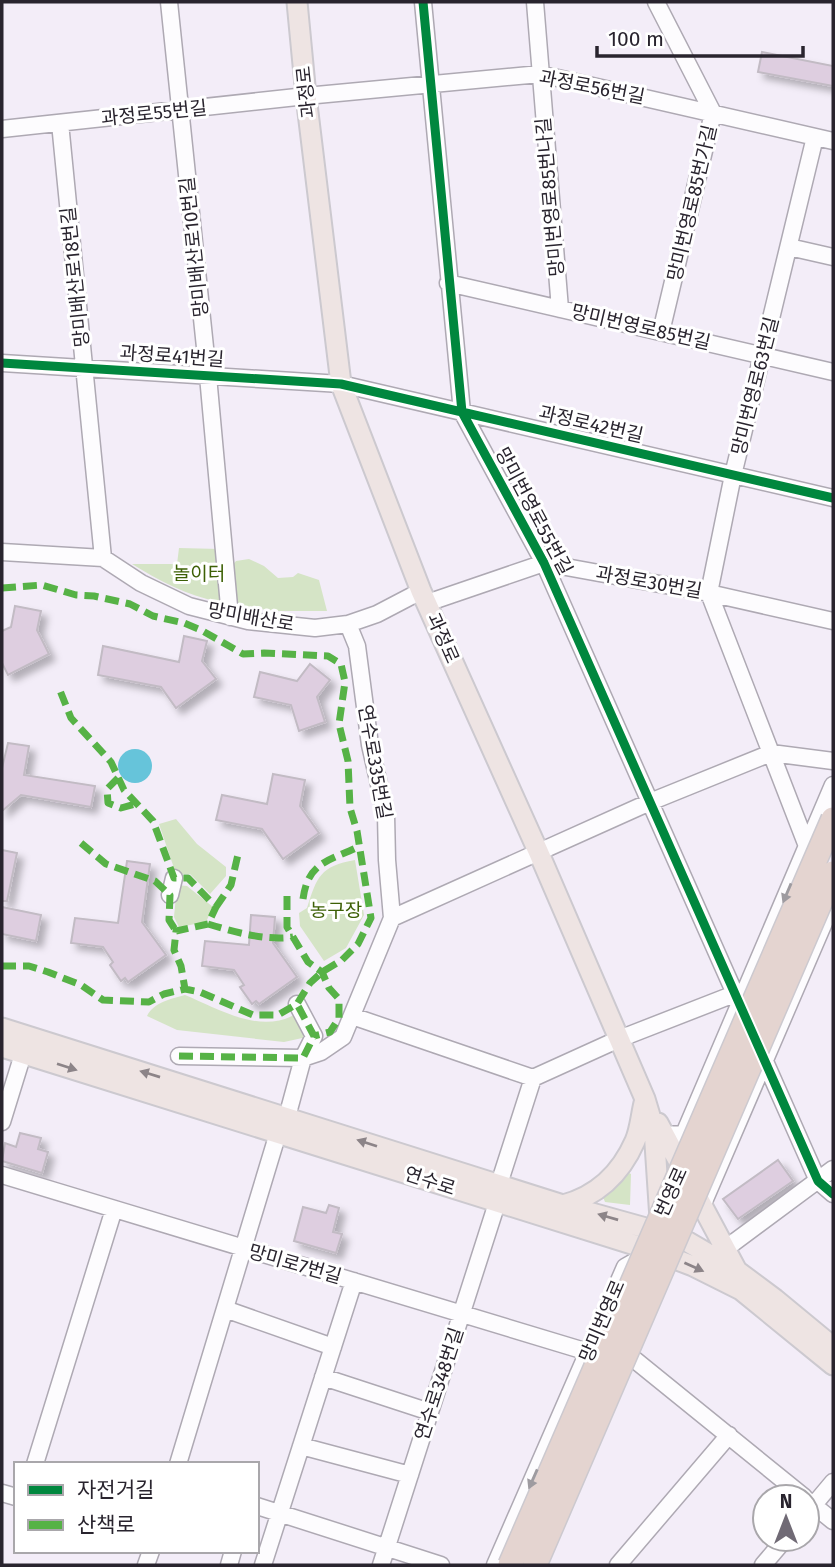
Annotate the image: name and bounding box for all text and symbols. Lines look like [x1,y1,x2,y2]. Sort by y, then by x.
scale bar [597,14,804,58]
text: 100 m [608,26,664,52]
street label: 과정로 [292,65,320,119]
street label: 과정로56번길 [537,65,647,109]
street label: 과정로55번길 [100,96,208,130]
street label: 망미번영로85번나길 [532,116,568,278]
street label: 망미번영로85번가길 [663,123,721,283]
street label: 망미배산로10번길 [175,176,213,318]
street label: 망미배산로18번길 [56,206,94,348]
street label: 망미번영로85번길 [569,300,713,354]
street label: 망미번영로63번길 [727,314,783,458]
street label: 과정로41번길 [119,341,225,371]
street label: 과정로42번길 [537,401,645,447]
street label: 망미번영로55번길 [491,443,577,579]
street label: 과정로30번길 [594,561,704,603]
park label: 놀이터 [173,562,225,585]
street label: 망미배산로 [206,598,296,636]
street label: 과정로 [422,609,464,667]
street label: 연수로335번길 [354,703,396,821]
one-way arrow [781,883,793,903]
park label: 농구장 [310,899,362,922]
one-way arrow [57,1063,78,1073]
one-way arrow [139,1068,160,1079]
one-way arrow [356,1137,377,1147]
street label: 연수로 [402,1162,458,1200]
street label: 번영로 [650,1163,692,1221]
one-way arrow [597,1212,618,1222]
street label: 망미로7번길 [246,1240,344,1288]
one-way arrow [684,1261,704,1273]
street label: 망미번영로 [574,1276,630,1366]
street label: 연수로348번길 [410,1325,468,1443]
legend [14,1462,259,1553]
one-way arrow [527,1469,539,1489]
text: 자전거길 [77,1477,154,1503]
north arrow [751,1483,821,1553]
text: N [780,1490,792,1513]
text: 산책로 [77,1512,135,1538]

